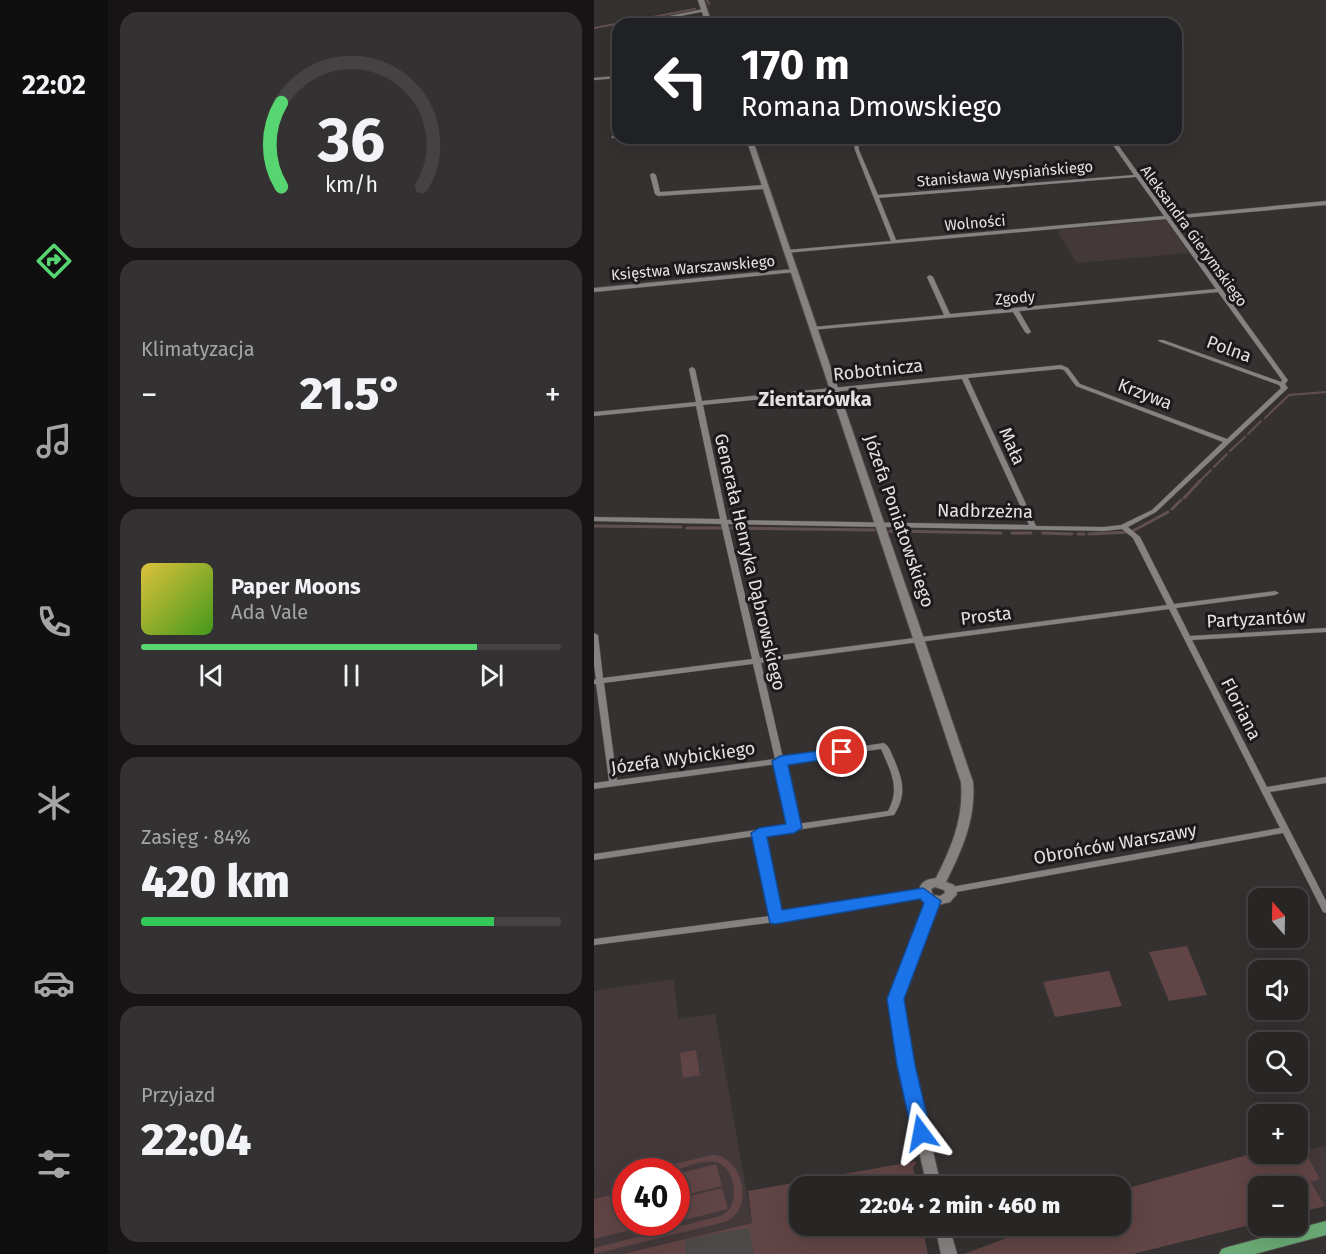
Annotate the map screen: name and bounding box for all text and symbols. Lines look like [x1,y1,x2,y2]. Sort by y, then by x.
text: 170 m [741,40,850,90]
icon: left [642,42,720,120]
text: 22:02 [22,69,86,101]
text: Romana Dmowskiego [741,91,1002,123]
text: 36 [316,103,385,178]
street label: Stanisława Wyspiańskiego [916,157,1094,191]
street label: Aleksandra Gierymskiego [1137,162,1251,310]
text: km/h [324,173,378,199]
street label: Wolności [944,211,1006,235]
icon: directions [33,240,75,282]
street label: Księstwa Warszawskiego [610,252,776,284]
street label: Zgody [994,287,1036,309]
street label: Polna [1204,331,1254,367]
text: Klimatyzacja [141,337,255,361]
street label: Robotnicza [832,354,924,386]
text: 21.5° [300,367,402,421]
street label: Krzywa [1115,374,1175,414]
text: − [141,375,158,415]
text: + [545,375,561,415]
district label: Zientarówka [758,387,872,411]
icon: music [33,420,75,462]
street label: Mała [994,424,1030,468]
street label: Generała Henryka Dąbrowskiego [710,431,790,693]
street label: Józefa Poniatowskiego [859,432,939,610]
street label: Nadbrzeżna [937,499,1033,523]
text: Paper Moons [231,573,361,600]
text: Ada Vale [231,600,308,624]
icon: phone [33,601,75,643]
street label: Prosta [959,602,1013,630]
street label: Partyzantów [1206,605,1306,633]
icon: previous [195,659,228,692]
icon: pause [335,659,368,692]
icon: next [475,659,508,692]
street label: Floriana [1216,674,1266,744]
pin [816,726,867,777]
icon: arrive [825,735,858,768]
street label: Józefa Wybickiego [609,737,757,779]
icon: climate [33,782,75,824]
street label: Obrońców Warszawy [1032,819,1198,869]
text: Zasięg · 84% [141,825,251,849]
text: 420 km [141,855,290,909]
north arrow [1248,888,1308,948]
map controls [1248,888,1308,1236]
button: sound [1248,960,1308,1020]
icon: car [33,962,75,1004]
button: search [1248,1032,1308,1092]
text: Przyjazd [141,1083,215,1107]
position arrow [889,1101,953,1165]
button: + [1248,1104,1308,1164]
text: 22:04 [141,1113,251,1167]
icon: filters [33,1143,75,1185]
speed limit sign: 40 [612,1158,690,1236]
button: − [1248,1176,1308,1236]
text: 22:04 · 2 min · 460 m [860,1192,1060,1219]

